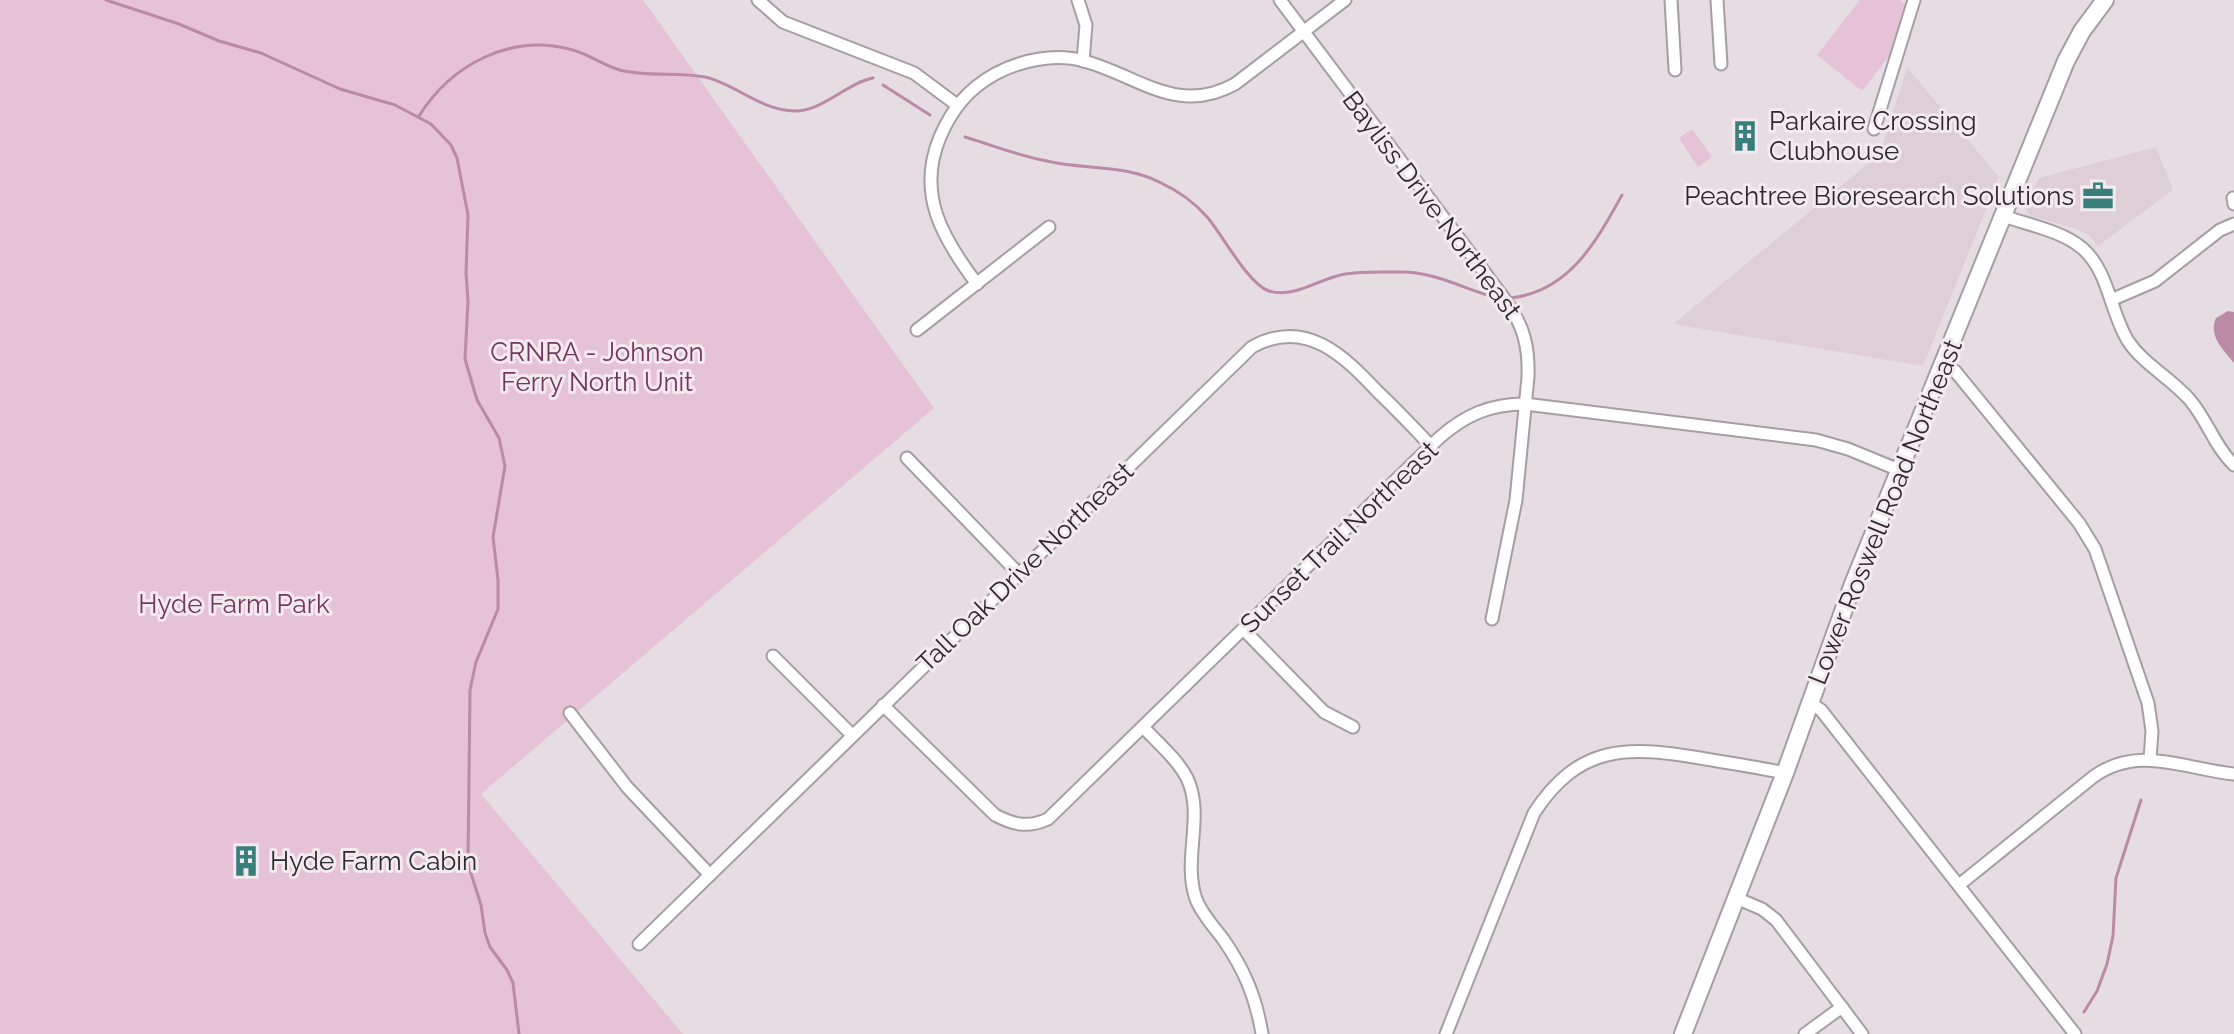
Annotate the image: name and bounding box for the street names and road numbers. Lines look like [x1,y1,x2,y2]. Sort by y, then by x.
street label: Bayliss Drive Northeast [1337,85,1528,325]
street label: Lower Roswell Road Northeast [1802,335,1968,689]
street label: Sunset Trail Northeast [1234,435,1444,639]
street label: Tall Oak Drive Northeast [911,456,1140,678]

